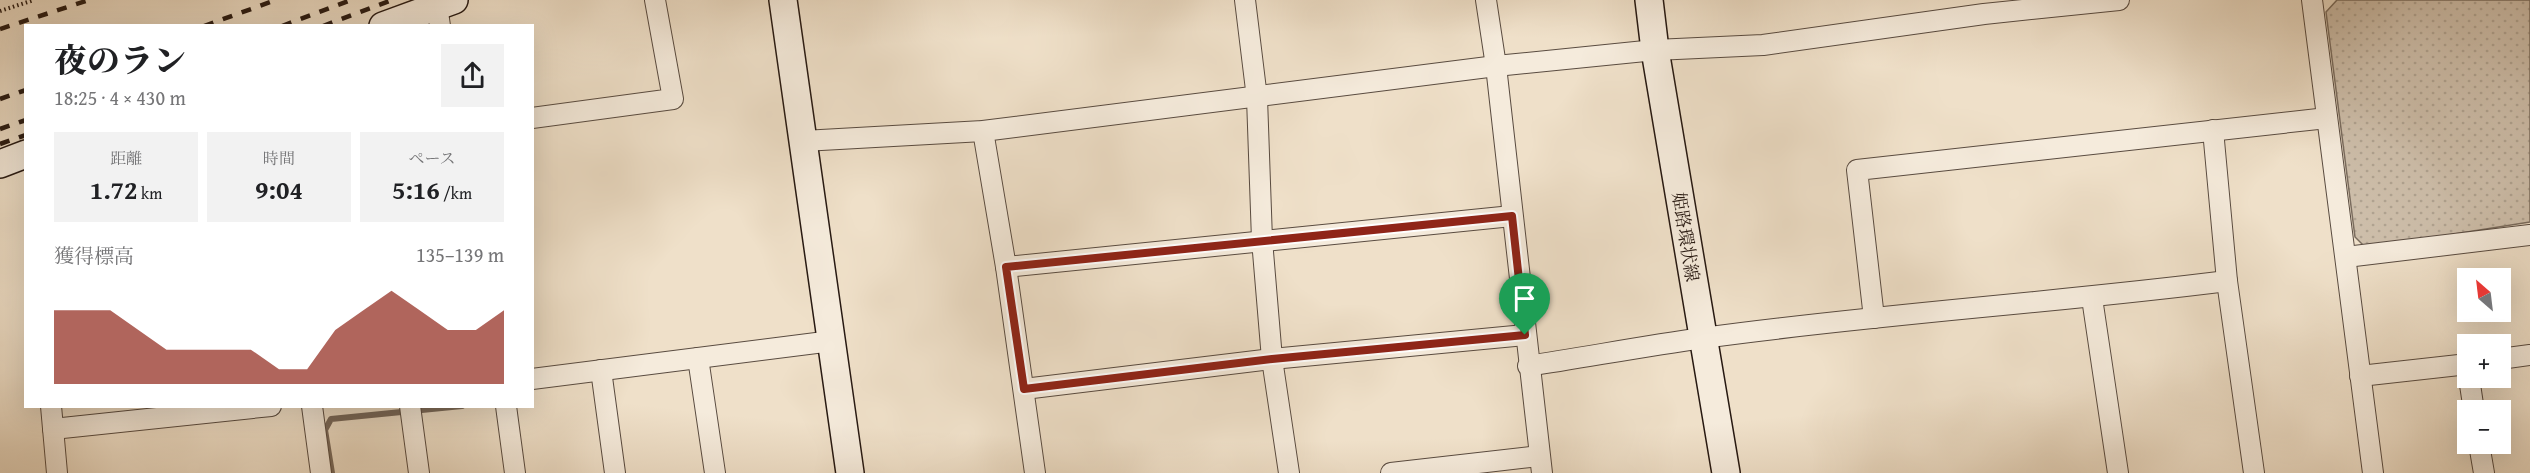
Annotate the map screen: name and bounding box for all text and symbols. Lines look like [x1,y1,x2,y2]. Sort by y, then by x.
text: 夜のラン [54,36,186,84]
button: share [441,44,504,107]
text: 18:25 · 4 × 430 m [54,83,186,112]
text: 距離 [110,146,142,170]
text: 時間 [263,146,295,170]
text: ペース [408,146,456,170]
text: 1.72 [90,170,138,209]
text: 9:04 [255,170,303,209]
text: 5:16 [392,170,440,209]
text: km [138,181,162,205]
text: /km [440,181,472,205]
street label: 姫路環状線 [1666,190,1706,284]
text: 135–139 m [416,240,504,269]
text: 獲得標高 [54,241,134,270]
north arrow [2457,268,2511,322]
map controls [2457,268,2511,454]
pin [1499,273,1550,335]
icon: arrive [1508,282,1541,315]
button: + [2457,334,2511,388]
button: − [2457,400,2511,454]

